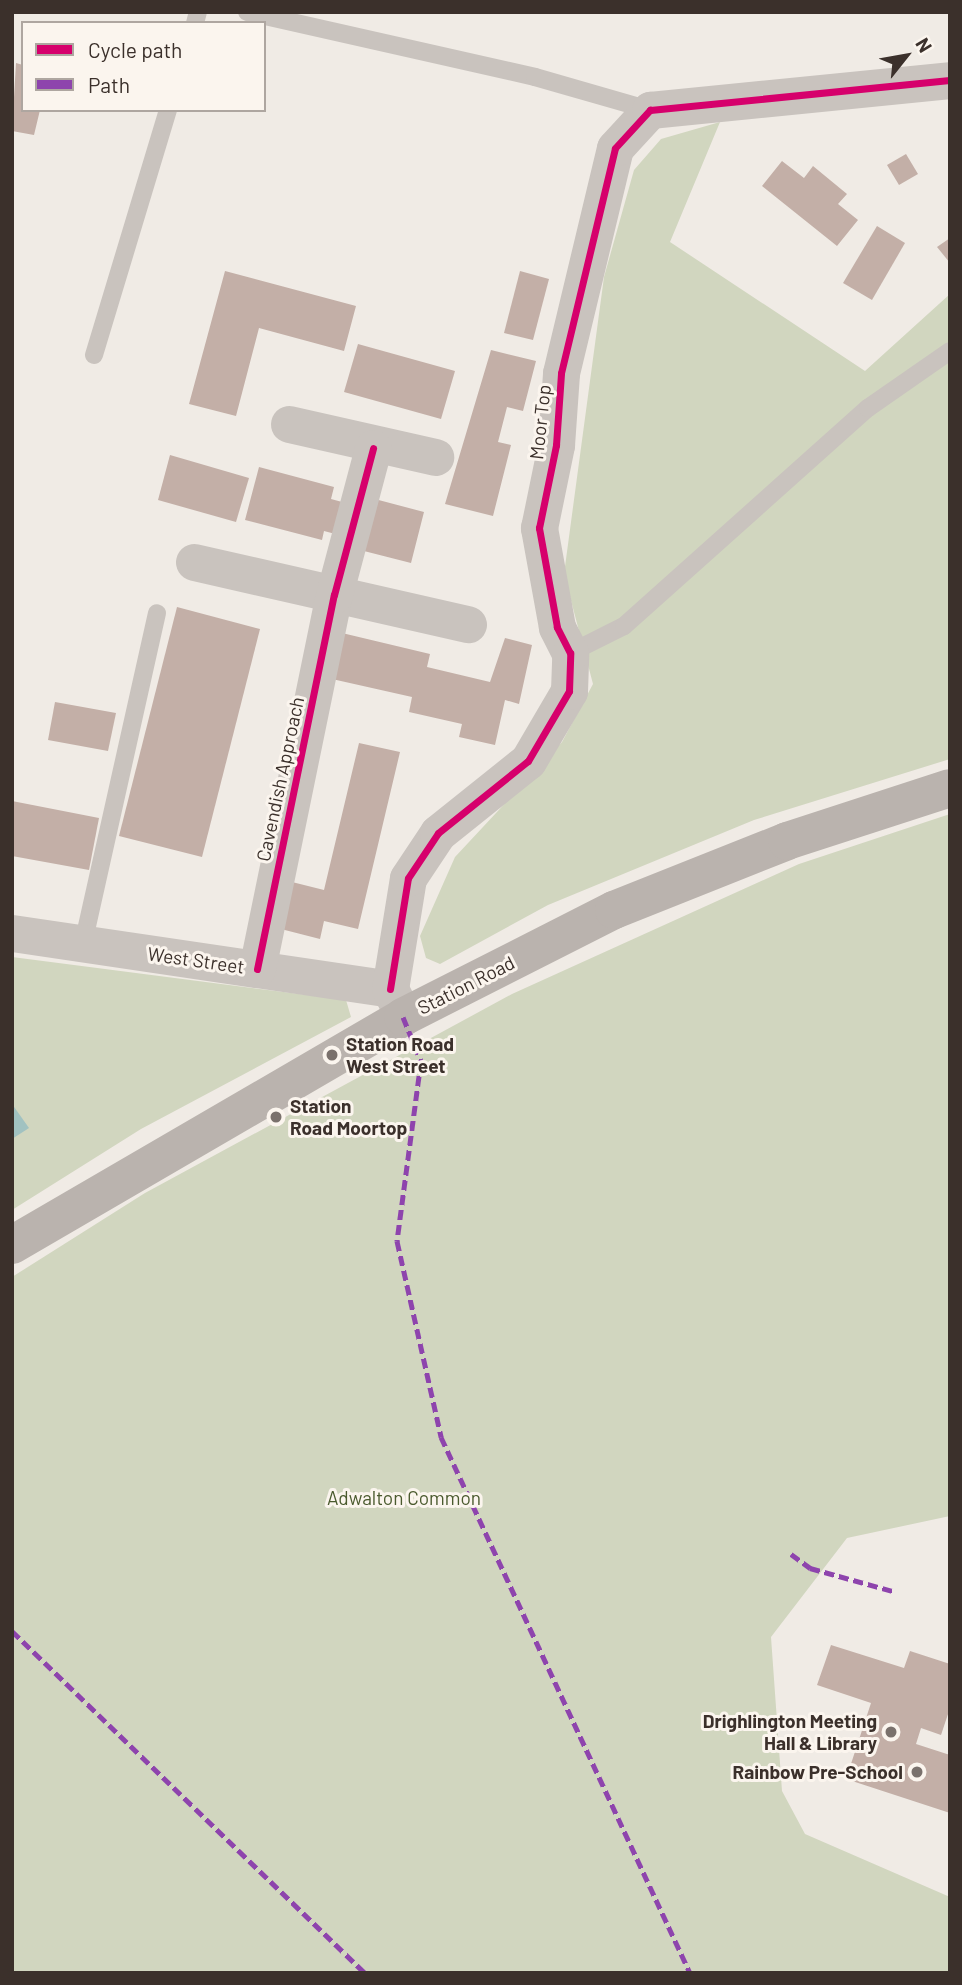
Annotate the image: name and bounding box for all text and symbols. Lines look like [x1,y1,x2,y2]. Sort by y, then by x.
legend [21,21,266,112]
north arrow [871,21,941,91]
text: N [911,34,938,56]
text: Cycle path [88,37,182,62]
text: Path [88,72,130,97]
street label: Moor Top [525,383,555,461]
street label: Cavendish Approach [251,695,309,863]
street label: West Street [146,942,246,978]
street label: Station Road [414,951,518,1019]
place label: Station Road West Street [346,1033,454,1077]
marker: Station Road West Street [324,1047,340,1063]
place label: Station Road Moortop [290,1095,407,1139]
marker: Station Road Moortop [268,1109,284,1125]
park label: Adwalton Common [327,1487,481,1509]
place label: Drighlington Meeting Hall & Library [703,1710,877,1754]
marker: Drighlington Meeting Hall & Library [883,1724,899,1740]
place label: Rainbow Pre-School [732,1761,903,1783]
marker: Rainbow Pre-School [909,1764,925,1780]

